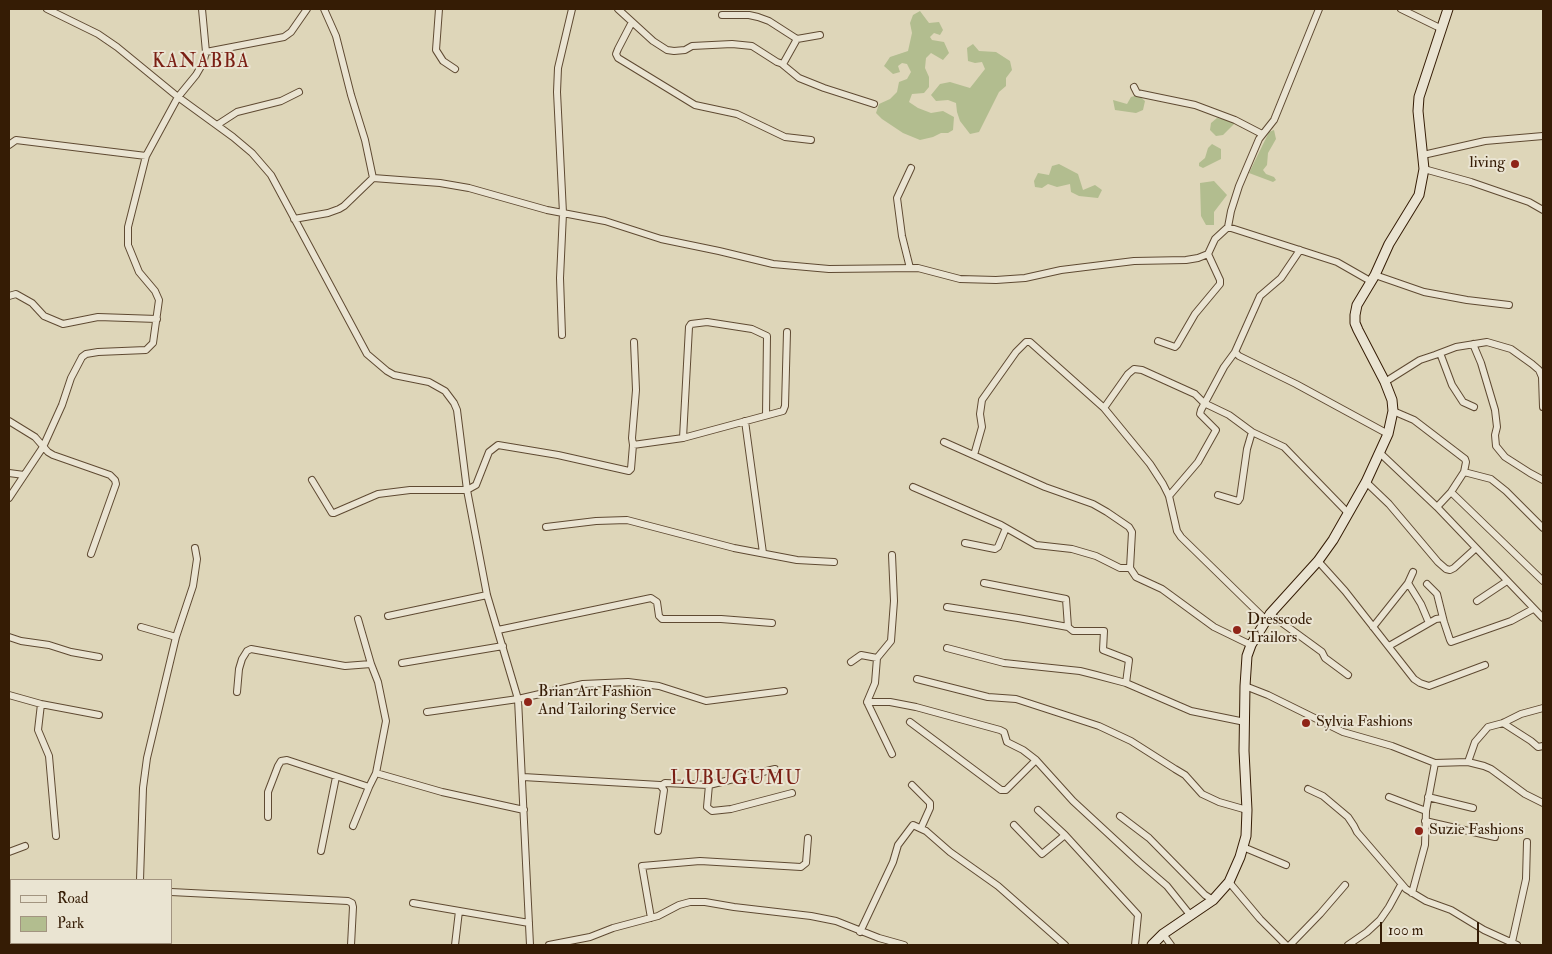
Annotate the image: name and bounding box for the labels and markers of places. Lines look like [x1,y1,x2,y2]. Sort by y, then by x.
place label: living [1469,154,1505,174]
marker: living [1509,158,1521,170]
place label: Dresscode Trailors [1247,611,1312,649]
marker: Dresscode Trailors [1231,624,1243,636]
place label: Brian Art Fashion And Tailoring Service [538,683,676,721]
marker: Brian Art Fashion And Tailoring Service [522,696,534,708]
place label: Sylvia Fashions [1316,713,1412,733]
marker: Sylvia Fashions [1300,717,1312,729]
place label: Suzie Fashions [1429,821,1524,841]
marker: Suzie Fashions [1413,825,1425,837]

